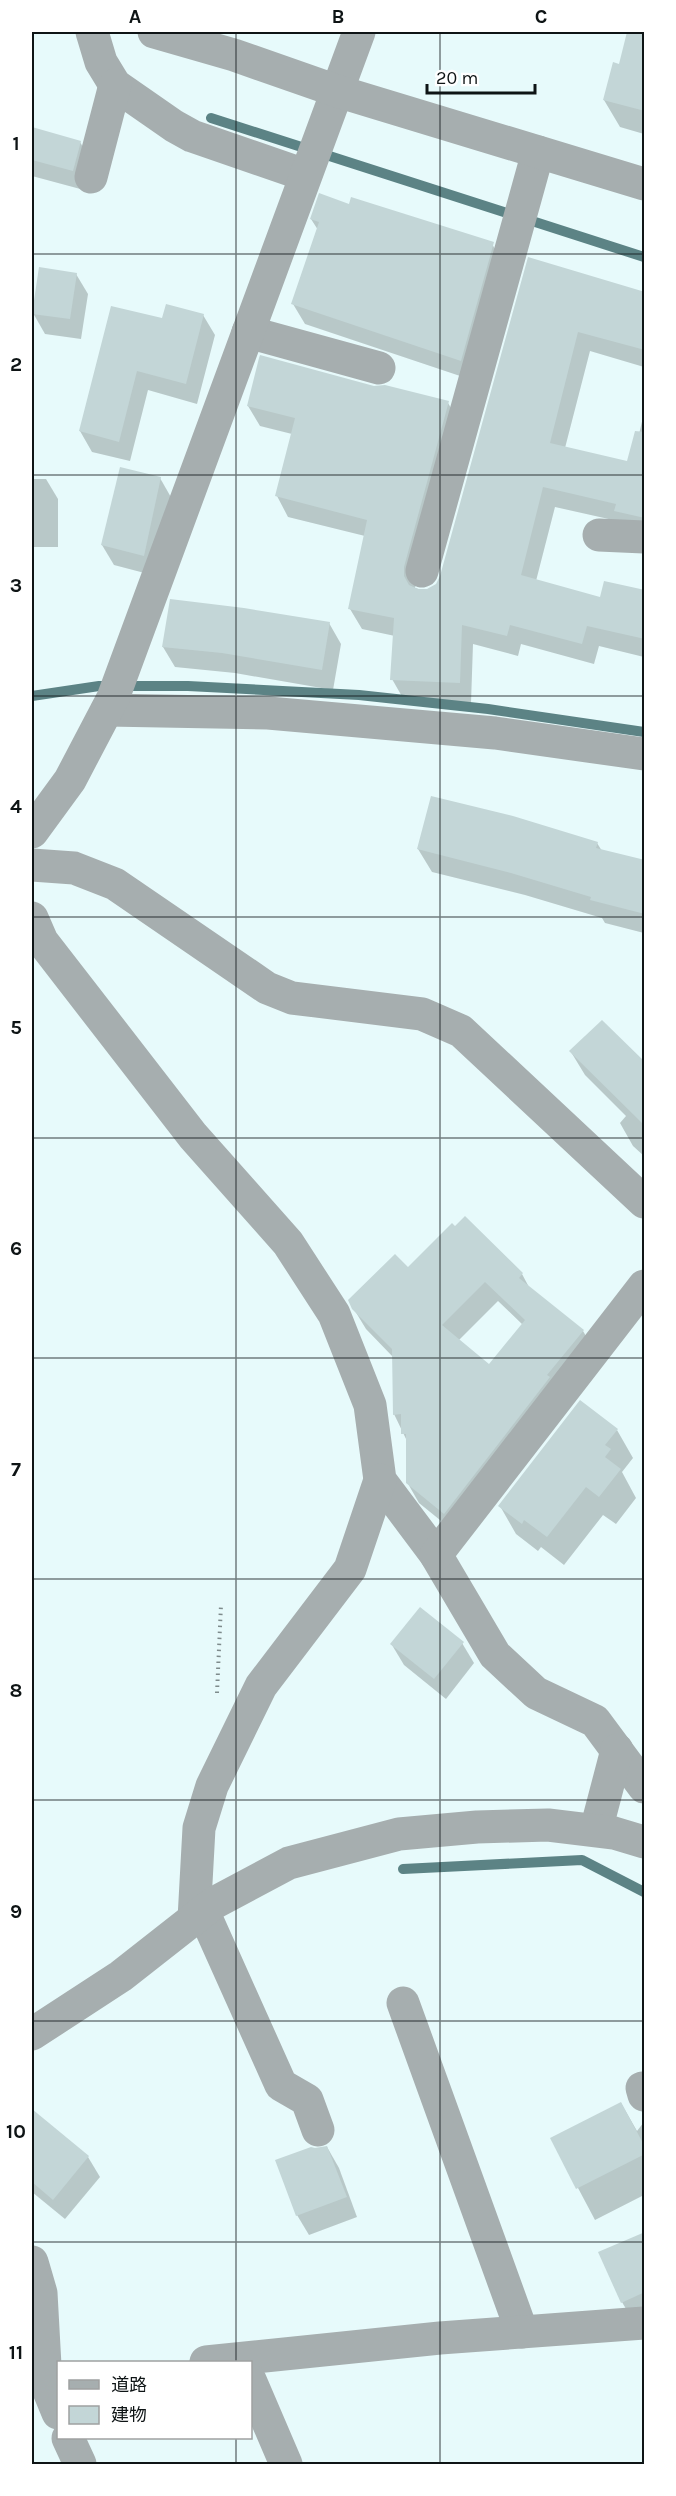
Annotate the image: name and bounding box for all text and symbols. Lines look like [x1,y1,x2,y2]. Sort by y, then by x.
text: A [129,5,142,28]
text: B [332,5,344,28]
text: C [535,5,547,28]
scale bar [427,57,535,95]
text: 20 m [436,67,478,89]
text: 1 [12,132,20,155]
text: 2 [10,353,22,376]
text: 3 [10,574,22,597]
text: 4 [10,795,22,818]
text: 5 [10,1016,22,1039]
text: 6 [10,1237,22,1260]
text: 7 [11,1458,21,1481]
text: 8 [10,1679,22,1702]
text: 9 [10,1900,22,1923]
text: 10 [6,2120,26,2143]
text: 11 [9,2341,23,2364]
legend [57,2361,252,2439]
text: 道路 [111,2374,147,2396]
text: 建物 [111,2404,147,2426]

